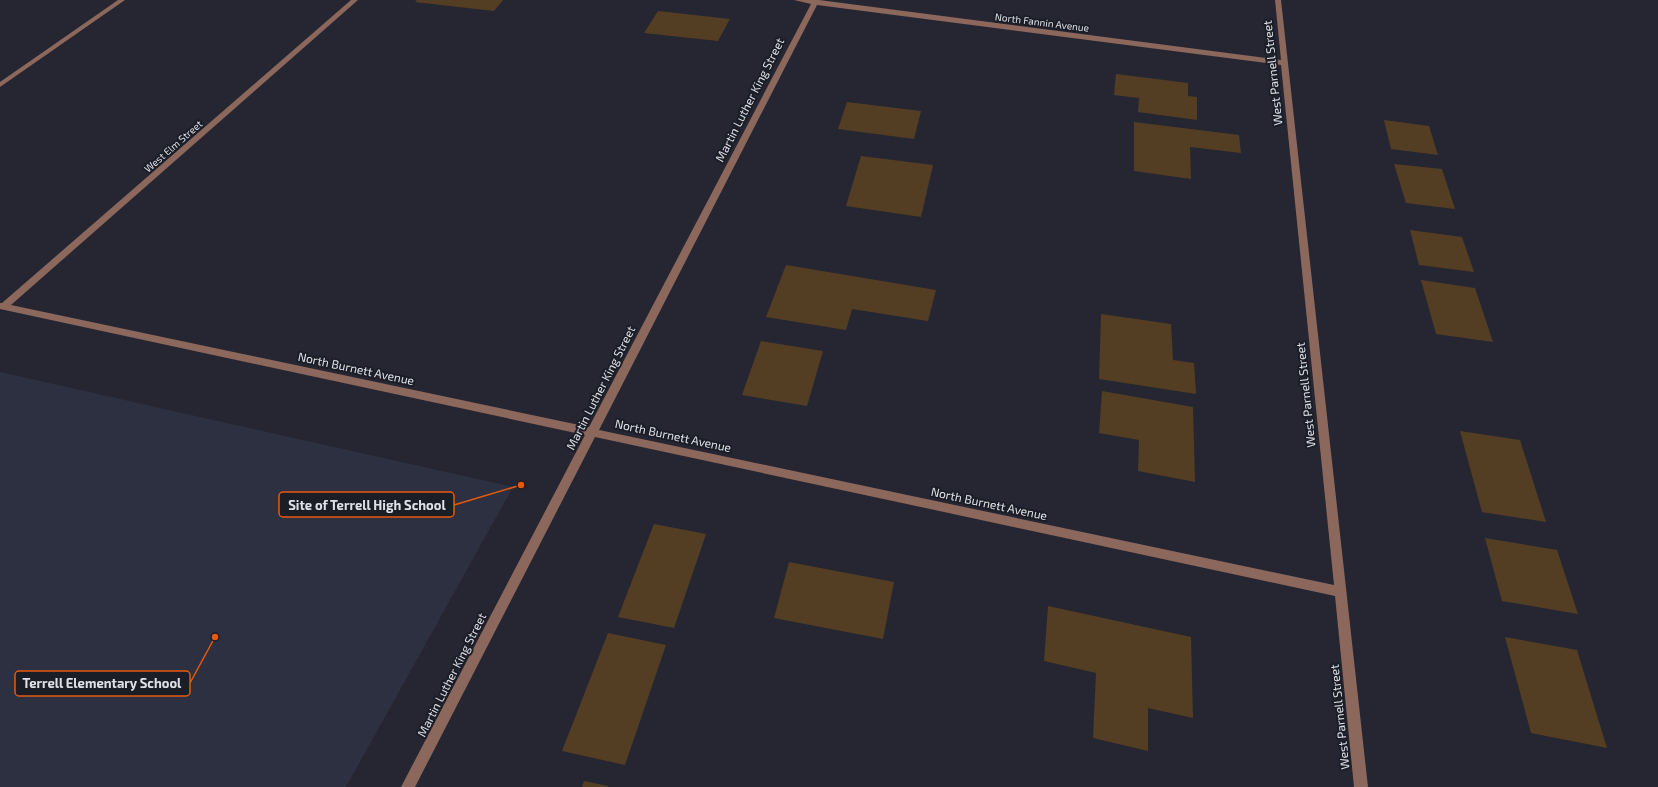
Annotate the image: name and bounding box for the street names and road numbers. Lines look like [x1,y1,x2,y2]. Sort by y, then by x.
street label: North Fannin Avenue [994,10,1090,34]
street label: West Parnell Street [1259,19,1284,126]
street label: Martin Luther King Street [712,35,787,164]
street label: West Elm Street [141,117,205,175]
street label: Martin Luther King Street [563,323,638,452]
street label: West Parnell Street [1292,341,1317,448]
street label: North Burnett Avenue [297,349,416,387]
street label: North Burnett Avenue [614,416,733,454]
street label: North Burnett Avenue [930,484,1049,522]
street label: Martin Luther King Street [414,610,489,739]
street label: West Parnell Street [1326,663,1351,770]

